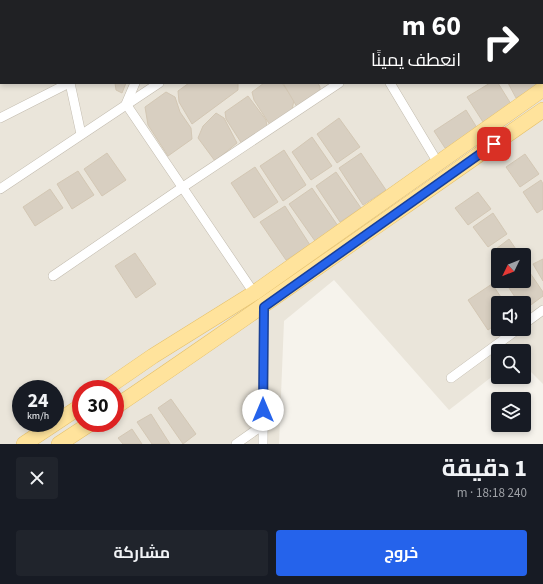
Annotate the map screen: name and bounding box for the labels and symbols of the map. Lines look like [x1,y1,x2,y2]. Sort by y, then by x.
pin [477,127,511,161]
north arrow [491,248,531,288]
speed limit sign: 30 [72,380,124,432]
position arrow [242,389,284,431]

